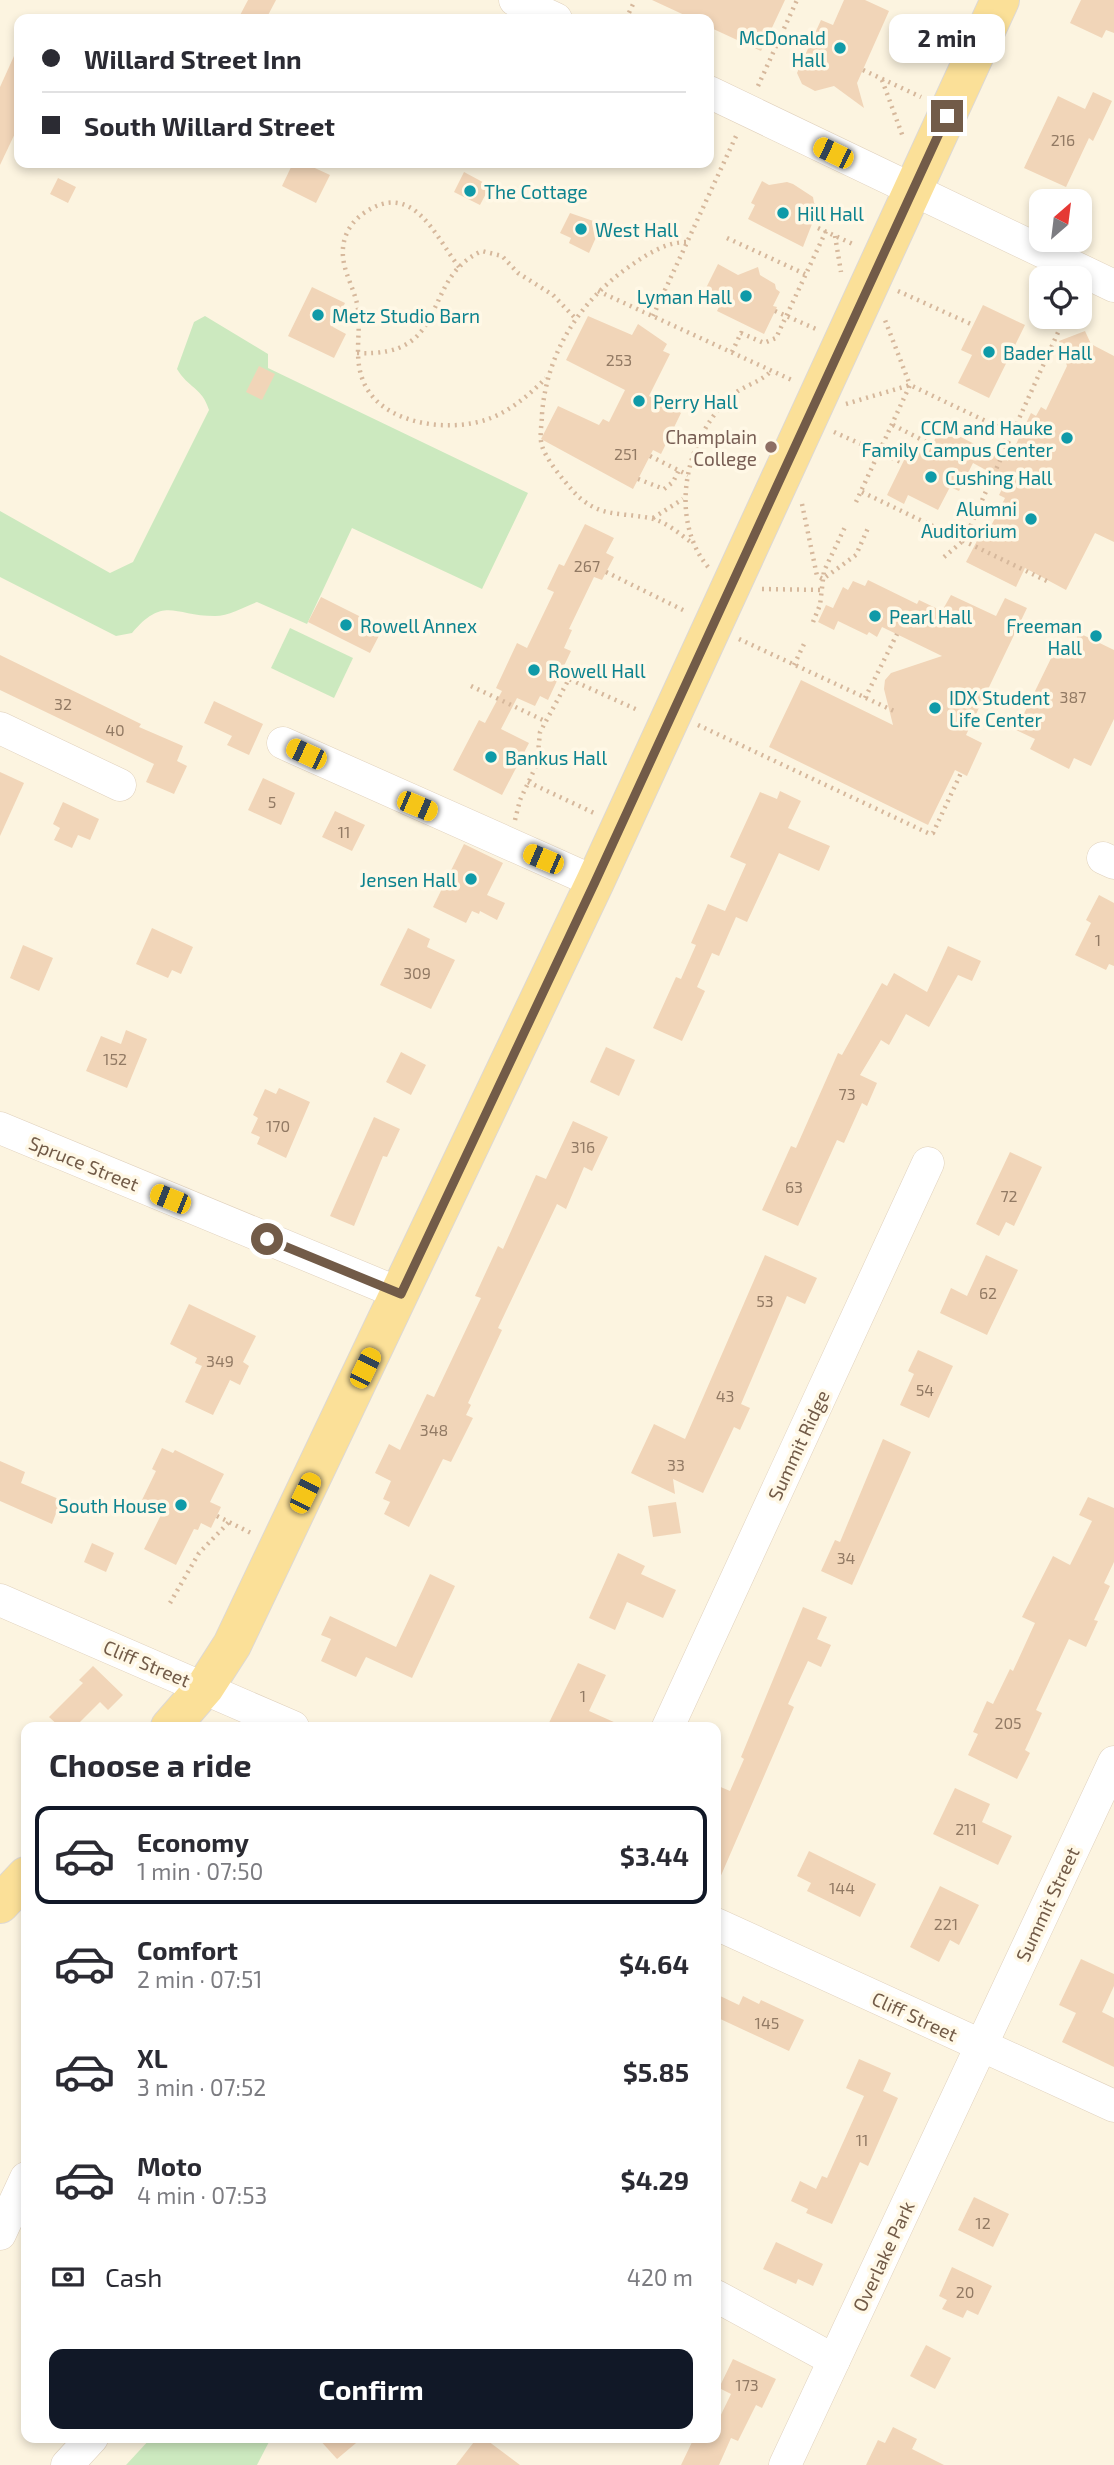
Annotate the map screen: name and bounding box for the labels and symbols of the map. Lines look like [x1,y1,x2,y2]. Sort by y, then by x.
callout: 2 min [889,15,1005,64]
place label: McDonald Hall [739,26,826,71]
marker: McDonald Hall [832,40,848,56]
route end [931,100,963,132]
house number: 216 [1051,130,1075,149]
car [810,134,857,172]
place label: The Cottage [484,180,588,203]
marker: The Cottage [462,183,478,199]
north arrow [1029,189,1092,252]
place label: Hill Hall [797,202,864,225]
marker: Hill Hall [775,205,791,221]
place label: West Hall [595,218,679,241]
marker: West Hall [573,221,589,237]
place label: Lyman Hall [637,285,732,308]
marker: Lyman Hall [738,288,754,304]
place label: Metz Studio Barn [332,304,480,327]
marker: Metz Studio Barn [310,307,326,323]
place label: Bader Hall [1003,341,1093,364]
marker: Bader Hall [981,344,997,360]
house number: 253 [606,350,632,369]
place label: Perry Hall [653,390,738,413]
marker: Perry Hall [631,393,647,409]
place label: CCM and Hauke Family Campus Center [862,416,1053,461]
place label: Champlain College [665,425,757,470]
marker: CCM and Hauke Family Campus Center [1059,430,1075,446]
marker: Champlain College [763,439,779,455]
house number: 251 [614,444,638,463]
place label: Cushing Hall [945,466,1053,489]
marker: Cushing Hall [923,469,939,485]
place label: Alumni Auditorium [921,497,1017,542]
marker: Alumni Auditorium [1023,511,1039,527]
house number: 267 [574,556,600,575]
place label: Pearl Hall [889,605,973,628]
marker: Pearl Hall [867,608,883,624]
place label: Rowell Annex [360,614,477,637]
place label: Freeman Hall [1006,614,1082,659]
marker: Rowell Annex [338,617,354,633]
marker: Freeman Hall [1088,628,1104,644]
place label: Rowell Hall [548,659,646,682]
marker: Rowell Hall [526,662,542,678]
place label: IDX Student Life Center [949,686,1050,731]
house number: 387 [1060,687,1086,706]
house number: 32 [54,694,72,713]
marker: IDX Student Life Center [927,700,943,716]
house number: 40 [105,720,125,739]
car [283,736,330,772]
place label: Bankus Hall [505,746,607,769]
marker: Bankus Hall [483,749,499,765]
car [394,788,441,824]
house number: 5 [268,792,276,811]
house number: 11 [338,822,350,841]
car [520,841,567,877]
place label: Jensen Hall [360,868,457,891]
marker: Jensen Hall [463,871,479,887]
house number: 1 [1095,930,1101,949]
house number: 309 [403,963,431,982]
house number: 152 [103,1049,127,1068]
house number: 73 [838,1084,856,1103]
house number: 170 [266,1116,290,1135]
street label: Spruce Street [26,1131,142,1195]
house number: 316 [571,1137,595,1156]
house number: 63 [785,1177,803,1196]
car [147,1181,194,1217]
house number: 72 [1000,1186,1018,1205]
route start [251,1223,283,1255]
house number: 62 [979,1283,997,1302]
house number: 53 [756,1291,774,1310]
car [347,1345,384,1391]
house number: 349 [206,1351,234,1370]
house number: 54 [916,1380,934,1399]
house number: 43 [716,1386,734,1405]
street label: Summit Ridge [762,1386,834,1504]
house number: 348 [420,1420,448,1439]
house number: 33 [667,1455,685,1474]
car [287,1470,324,1516]
place label: South House [58,1494,167,1517]
marker: South House [173,1497,189,1513]
house number: 34 [837,1548,856,1567]
street label: Cliff Street [100,1634,194,1692]
house number: 1 [580,1686,586,1705]
house number: 205 [994,1713,1022,1732]
house number: 211 [955,1819,977,1838]
street label: Summit Street [1010,1843,1084,1965]
house number: 144 [829,1878,855,1897]
house number: 221 [934,1914,958,1933]
street label: Cliff Street [869,1986,961,2046]
house number: 145 [755,2013,779,2032]
house number: 11 [856,2130,868,2149]
street label: Overlake Park [847,2197,919,2315]
house number: 12 [975,2213,991,2232]
house number: 20 [956,2282,974,2301]
house number: 173 [735,2375,759,2394]

